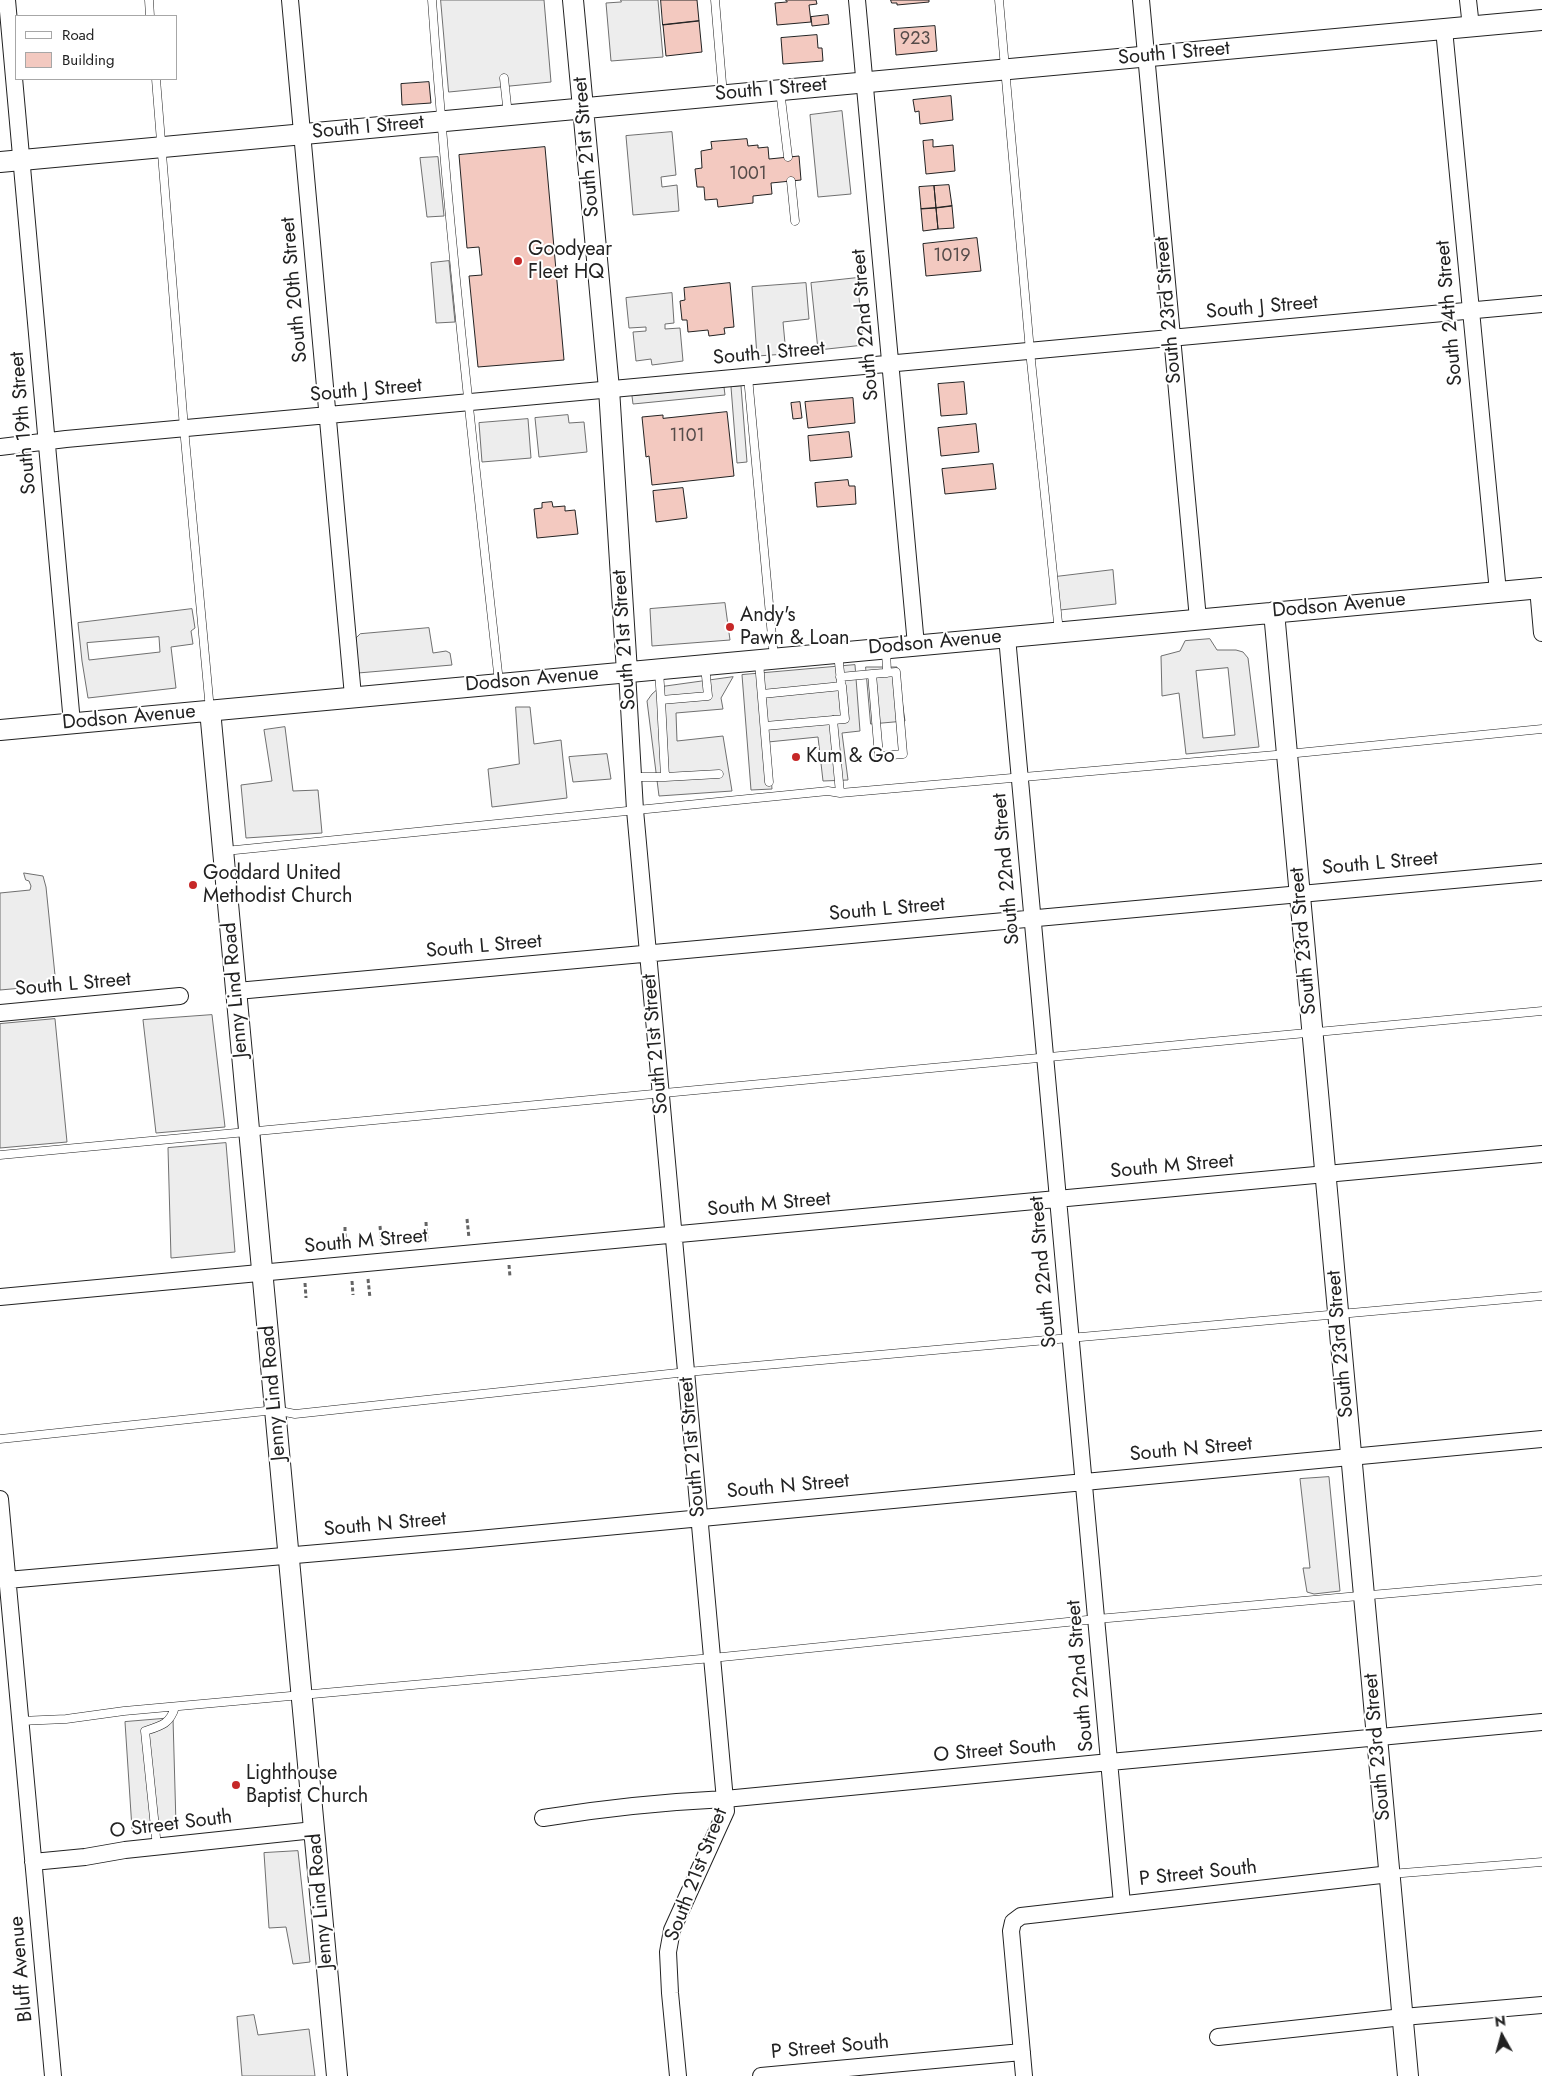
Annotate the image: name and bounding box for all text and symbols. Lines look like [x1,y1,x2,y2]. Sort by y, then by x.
legend [15,15,178,80]
text: Road [62,24,94,46]
house number: 923 [900,29,930,51]
street label: South I Street [1117,37,1231,71]
text: Building [62,49,114,71]
street label: South I Street [714,73,828,107]
street label: South 21st Street [569,76,605,218]
street label: South I Street [311,111,425,145]
house number: 1001 [729,164,767,186]
street label: South 20th Street [277,216,313,364]
street label: South 23rd Street [1151,235,1187,385]
place label: Goodyear Fleet HQ [528,238,612,285]
street label: South 24th Street [1432,239,1468,387]
house number: 1019 [933,246,971,268]
street label: South 22nd Street [847,248,885,402]
marker: Goodyear Fleet HQ [512,255,524,267]
street label: South J Street [1205,291,1319,325]
street label: South J Street [712,337,826,371]
street label: South 19th Street [6,351,42,495]
street label: South J Street [309,374,423,408]
house number: 1101 [669,426,705,448]
street label: South 21st Street [608,569,642,711]
street label: Dodson Avenue [1271,588,1407,624]
place label: Andy's Pawn & Loan [740,604,850,651]
marker: Andy's Pawn & Loan [724,621,736,633]
street label: Dodson Avenue [867,625,1003,661]
street label: Dodson Avenue [464,662,600,698]
street label: Dodson Avenue [61,700,197,736]
place label: Kum & Go [806,745,895,769]
marker: Kum & Go [790,751,802,763]
street label: South 22nd Street [988,792,1026,946]
street label: South L Street [1321,847,1439,881]
place label: Goddard United Methodist Church [203,862,352,909]
street label: South 23rd Street [1286,866,1322,1016]
marker: Goddard United Methodist Church [187,879,199,891]
street label: South L Street [828,893,946,927]
street label: Jenny Lind Road [218,921,254,1059]
street label: South L Street [425,930,543,964]
street label: South L Street [14,968,132,1002]
street label: South 21st Street [638,973,674,1115]
street label: South M Street [1109,1150,1235,1184]
street label: South M Street [706,1188,832,1222]
street label: South 22nd Street [1025,1195,1063,1349]
street label: South M Street [303,1225,429,1259]
street label: South 23rd Street [1323,1269,1359,1419]
street label: Jenny Lind Road [256,1324,292,1462]
street label: South 21st Street [675,1376,711,1518]
street label: South N Street [1129,1433,1253,1467]
street label: South N Street [726,1470,850,1504]
street label: South N Street [323,1508,447,1542]
street label: South 22nd Street [1062,1599,1100,1753]
street label: South 23rd Street [1360,1672,1396,1822]
street label: O Street South [933,1734,1057,1768]
place label: Lighthouse Baptist Church [246,1762,368,1809]
marker: Lighthouse Baptist Church [230,1779,242,1791]
street label: South 21st Street [661,1805,733,1945]
street label: O Street South [108,1806,234,1844]
street label: Jenny Lind Road [303,1832,339,1970]
street label: P Street South [1138,1856,1258,1892]
street label: Bluff Avenue [5,1915,39,2023]
north arrow [1477,2011,1527,2061]
text: N [1493,2011,1507,2032]
street label: P Street South [770,2031,890,2065]

